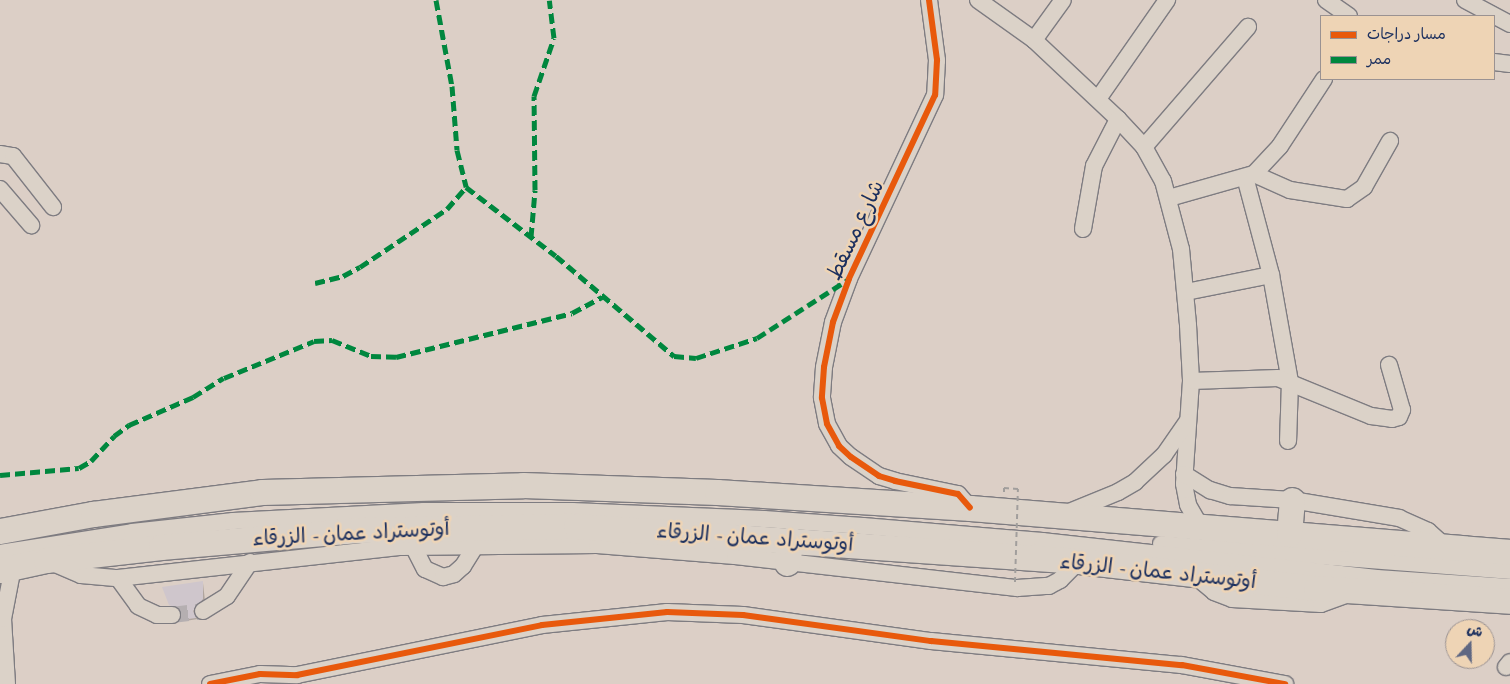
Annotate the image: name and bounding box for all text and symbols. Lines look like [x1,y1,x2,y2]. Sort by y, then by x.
legend [1320,15,1495,80]
text: مسار دراجات [1367,25,1446,44]
text: ممر [1367,50,1391,69]
street label: شارع مسقط [821,176,889,284]
street label: أوتوستراد عمان - الزرقاء [252,515,450,551]
street label: أوتوستراد عمان - الزرقاء [656,518,854,556]
street label: أوتوستراد عمان - الزرقاء [1059,548,1257,594]
north arrow [1445,619,1495,669]
text: ش [1465,620,1485,641]

